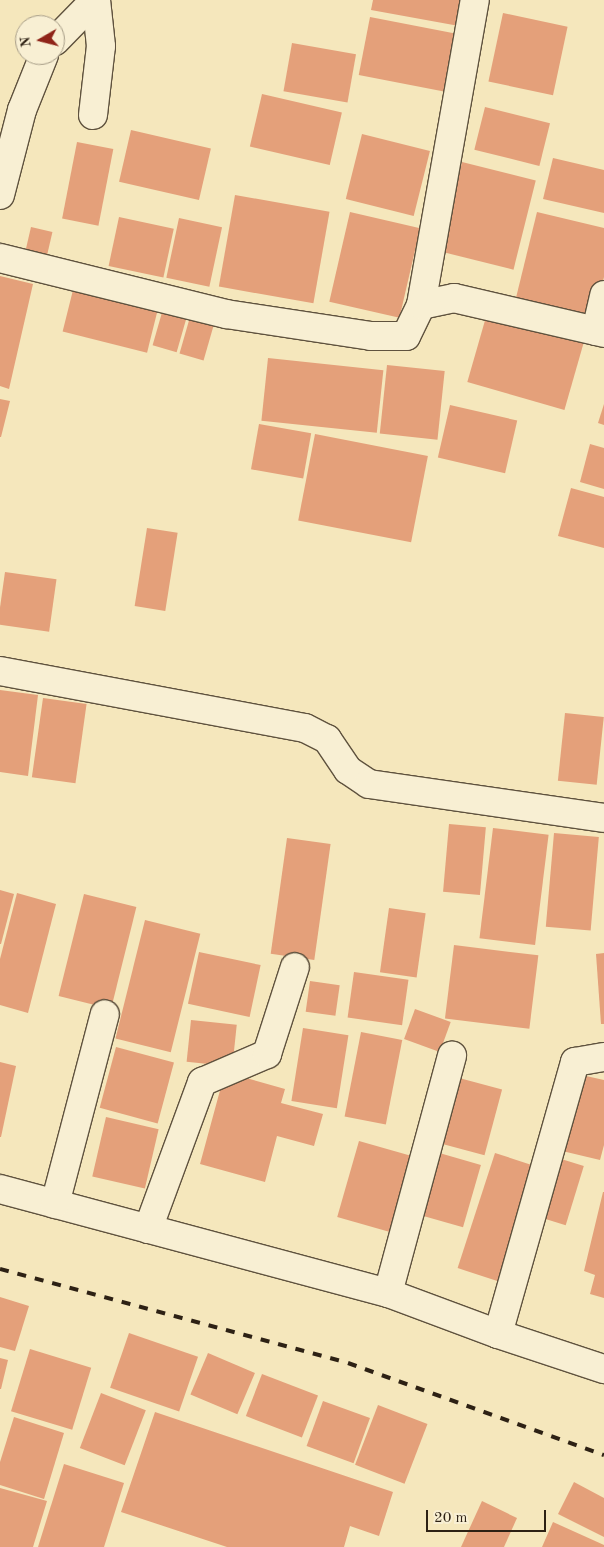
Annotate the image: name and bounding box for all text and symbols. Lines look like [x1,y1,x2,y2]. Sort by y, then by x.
north arrow [15,15,65,65]
text: N [18,36,34,48]
scale bar [429,1500,549,1532]
text: 20 m [434,1511,468,1526]

